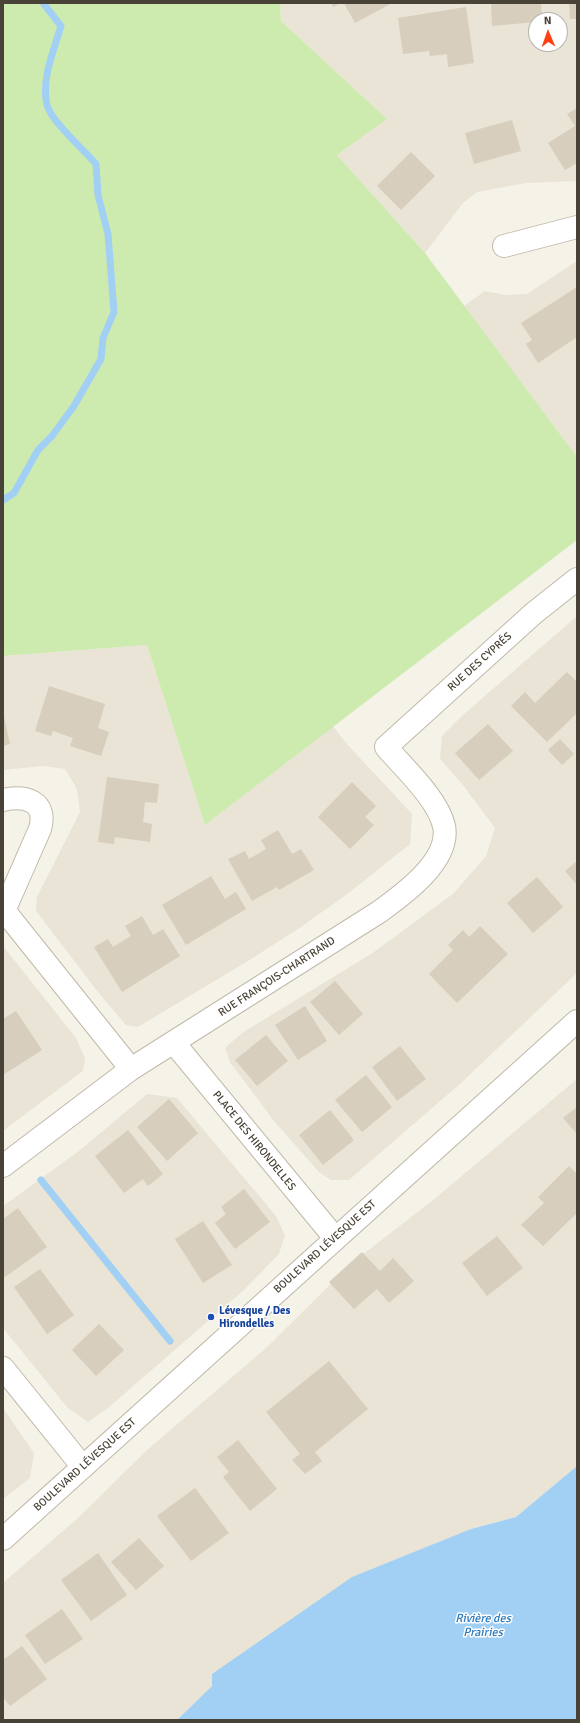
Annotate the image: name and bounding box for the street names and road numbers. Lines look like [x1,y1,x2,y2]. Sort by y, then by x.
street label: RUE DES CYPRÉS [445,630,515,694]
street label: RUE FRANÇOIS-CHARTRAND [216,934,338,1020]
street label: PLACE DES HIRONDELLES [210,1089,298,1193]
street label: BOULEVARD LÉVESQUE EST [271,1198,379,1296]
street label: BOULEVARD LÉVESQUE EST [31,1416,139,1514]

